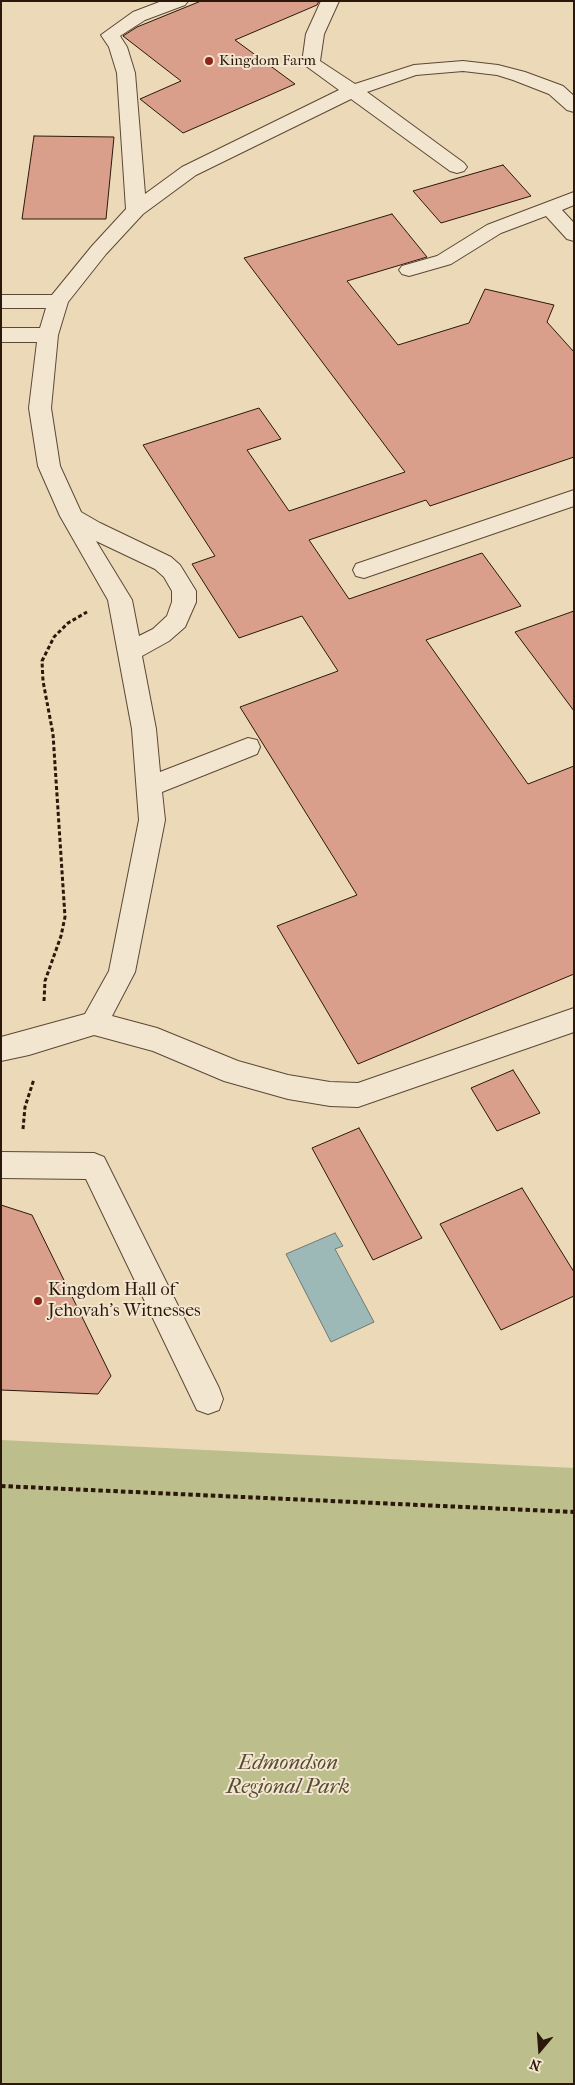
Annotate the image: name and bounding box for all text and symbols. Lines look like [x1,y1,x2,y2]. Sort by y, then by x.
place label: Kingdom Farm [219,52,316,70]
marker: Kingdom Farm [203,55,215,67]
place label: Kingdom Hall of Jehovah's Witnesses [48,1280,201,1322]
marker: Kingdom Hall of Jehovah's Witnesses [32,1295,44,1307]
park label: Edmondson Regional Park [226,1751,350,1801]
north arrow [515,2025,565,2075]
text: N [528,2055,543,2074]

